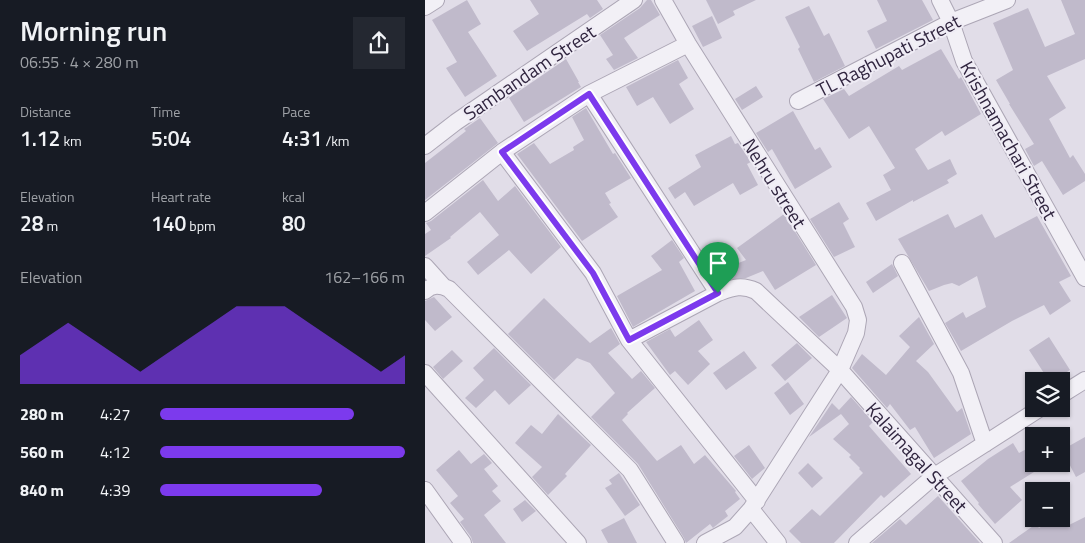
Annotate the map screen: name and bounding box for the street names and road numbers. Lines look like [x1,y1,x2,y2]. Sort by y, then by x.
street label: TL Raghupati Street [811,6,965,104]
street label: Sambandam Street [457,17,601,127]
street label: Krishnamachari Street [953,55,1065,225]
street label: Nehru street [736,132,814,234]
street label: Kalaimagal Street [859,395,975,519]

